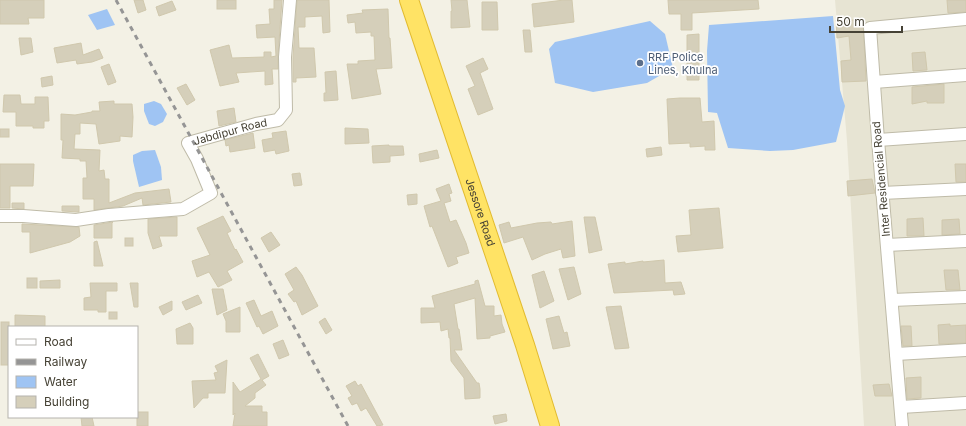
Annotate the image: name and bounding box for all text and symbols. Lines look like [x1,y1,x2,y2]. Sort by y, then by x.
scale bar [830,8,902,34]
text: 50 m [836,14,865,29]
place label: RRF Police Lines, Khulna [648,50,718,77]
marker: RRF Police Lines, Khulna [635,58,645,68]
street label: Jabdipur Road [192,115,268,148]
street label: Inter Residencial Road [869,121,893,237]
street label: Jessore Road [462,176,498,248]
legend [8,326,138,418]
text: Road [44,334,73,349]
text: Railway [44,354,88,369]
text: Water [44,374,78,389]
text: Building [44,394,89,409]

